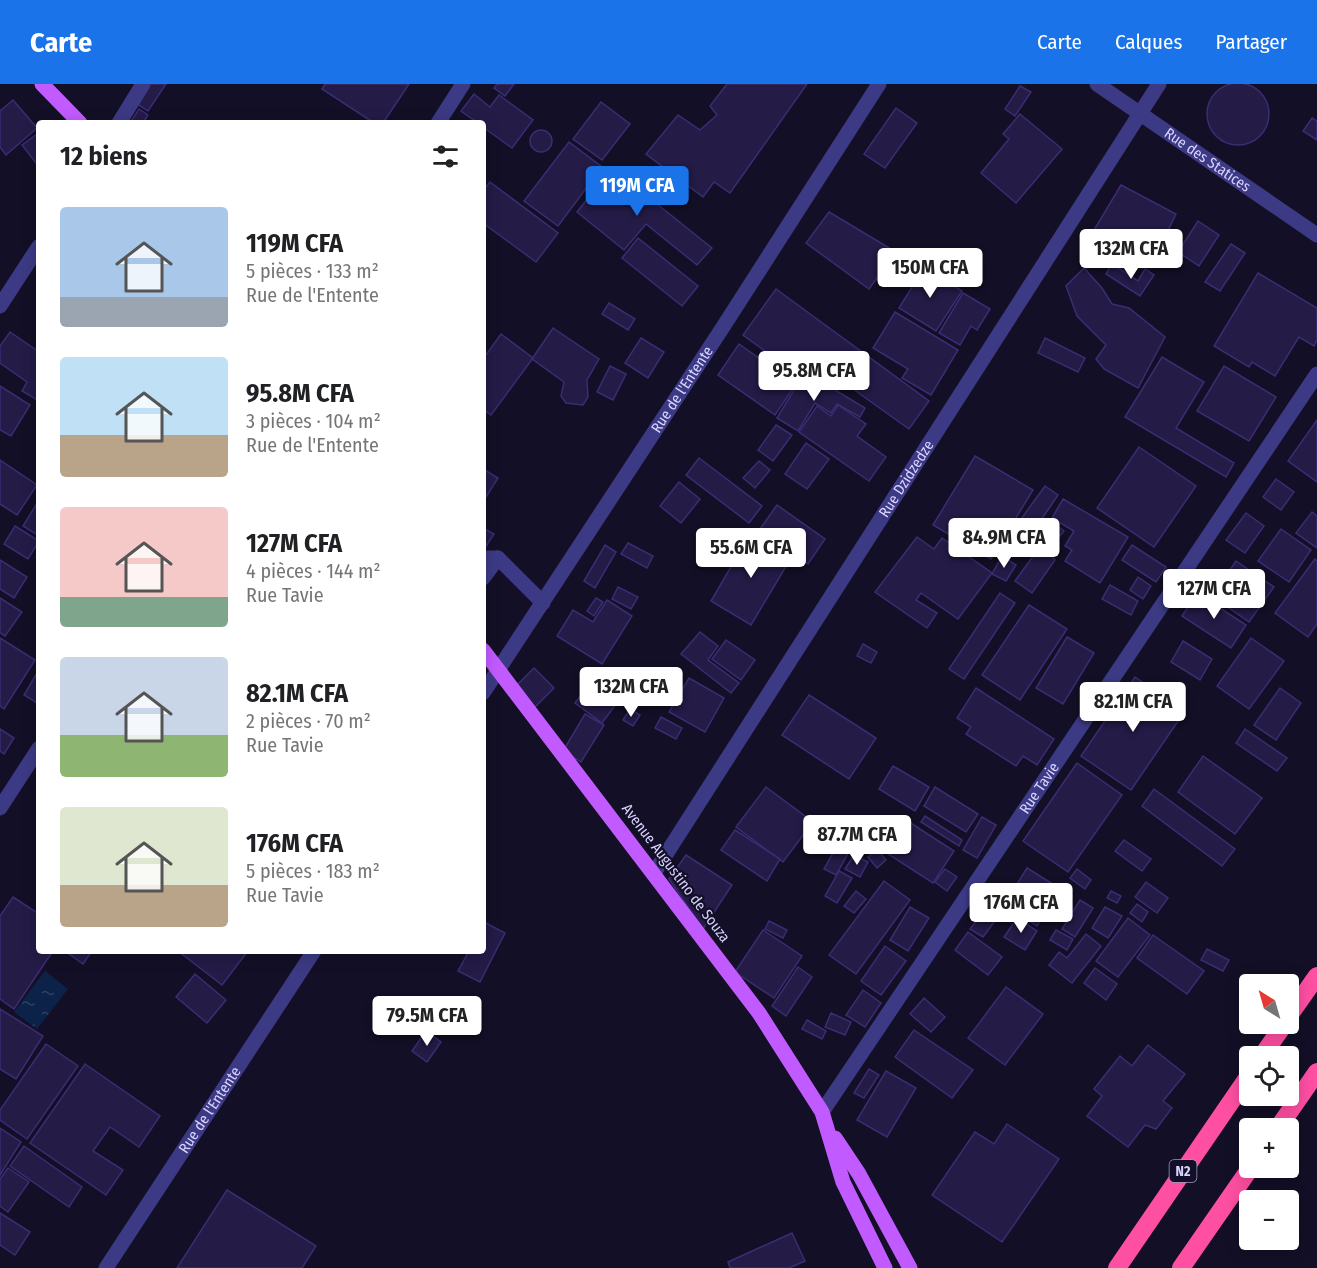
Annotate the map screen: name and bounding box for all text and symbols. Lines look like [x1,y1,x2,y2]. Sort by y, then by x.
text: Carte [30,26,92,59]
text: Carte [1037,29,1082,55]
text: Calques [1115,29,1182,55]
text: Partager [1215,29,1287,55]
street label: Rue des Statices [1161,124,1254,196]
icon: filters [429,140,462,173]
text: 12 biens [60,141,148,172]
pin: 119M CFA [575,166,699,217]
text: 119M CFA [600,173,674,197]
text: 119M CFA [246,228,343,259]
pin: 132M CFA [1069,229,1193,280]
icon: home [108,231,180,303]
text: 132M CFA [1094,236,1168,260]
pin: 150M CFA [868,248,992,299]
text: 150M CFA [892,255,968,279]
text: 5 pièces · 133 m² [246,259,379,283]
text: Rue de l'Entente [246,283,379,307]
street label: Rue de l'Entente [647,343,717,436]
pin: 95.8M CFA [745,351,883,402]
text: 95.8M CFA [772,358,856,382]
text: 95.8M CFA [246,378,354,409]
icon: home [108,381,180,453]
text: 3 pièces · 104 m² [246,409,381,433]
text: Rue de l'Entente [246,433,379,457]
street label: Rue Dzidzedze [875,437,938,521]
pin: 84.9M CFA [935,518,1073,569]
text: 84.9M CFA [962,525,1046,549]
text: 127M CFA [246,528,342,559]
pin: 55.6M CFA [682,528,820,579]
icon: home [108,531,180,603]
text: 55.6M CFA [710,535,792,559]
text: 4 pièces · 144 m² [246,559,381,583]
pin: 127M CFA [1152,569,1276,620]
text: 127M CFA [1177,576,1251,600]
text: Rue Tavie [246,583,324,607]
pin: 132M CFA [569,667,693,718]
text: 132M CFA [594,674,668,698]
text: 82.1M CFA [246,678,348,709]
icon: home [108,681,180,753]
pin: 82.1M CFA [1064,682,1202,733]
text: 82.1M CFA [1094,689,1172,713]
text: 2 pièces · 70 m² [246,709,371,733]
text: Rue Tavie [246,733,324,757]
street label: Rue Tavie [1016,759,1063,817]
street label: Avenue Augustino de Souza [618,800,734,946]
pin: 87.7M CFA [788,815,926,866]
text: 87.7M CFA [817,822,897,846]
text: 176M CFA [246,828,343,859]
icon: home [108,831,180,903]
text: 5 pièces · 183 m² [246,859,380,883]
text: Rue Tavie [246,883,324,907]
pin: 176M CFA [959,883,1083,934]
text: 176M CFA [984,890,1058,914]
north arrow [1239,974,1299,1034]
map controls [1239,974,1299,1250]
pin: 79.5M CFA [358,996,496,1047]
text: 79.5M CFA [386,1003,468,1027]
button: locate [1239,1046,1299,1106]
street label: Rue de l'Entente [175,1063,245,1157]
button: + [1239,1118,1299,1178]
road number: N2 [1170,1160,1196,1182]
button: − [1239,1190,1299,1250]

